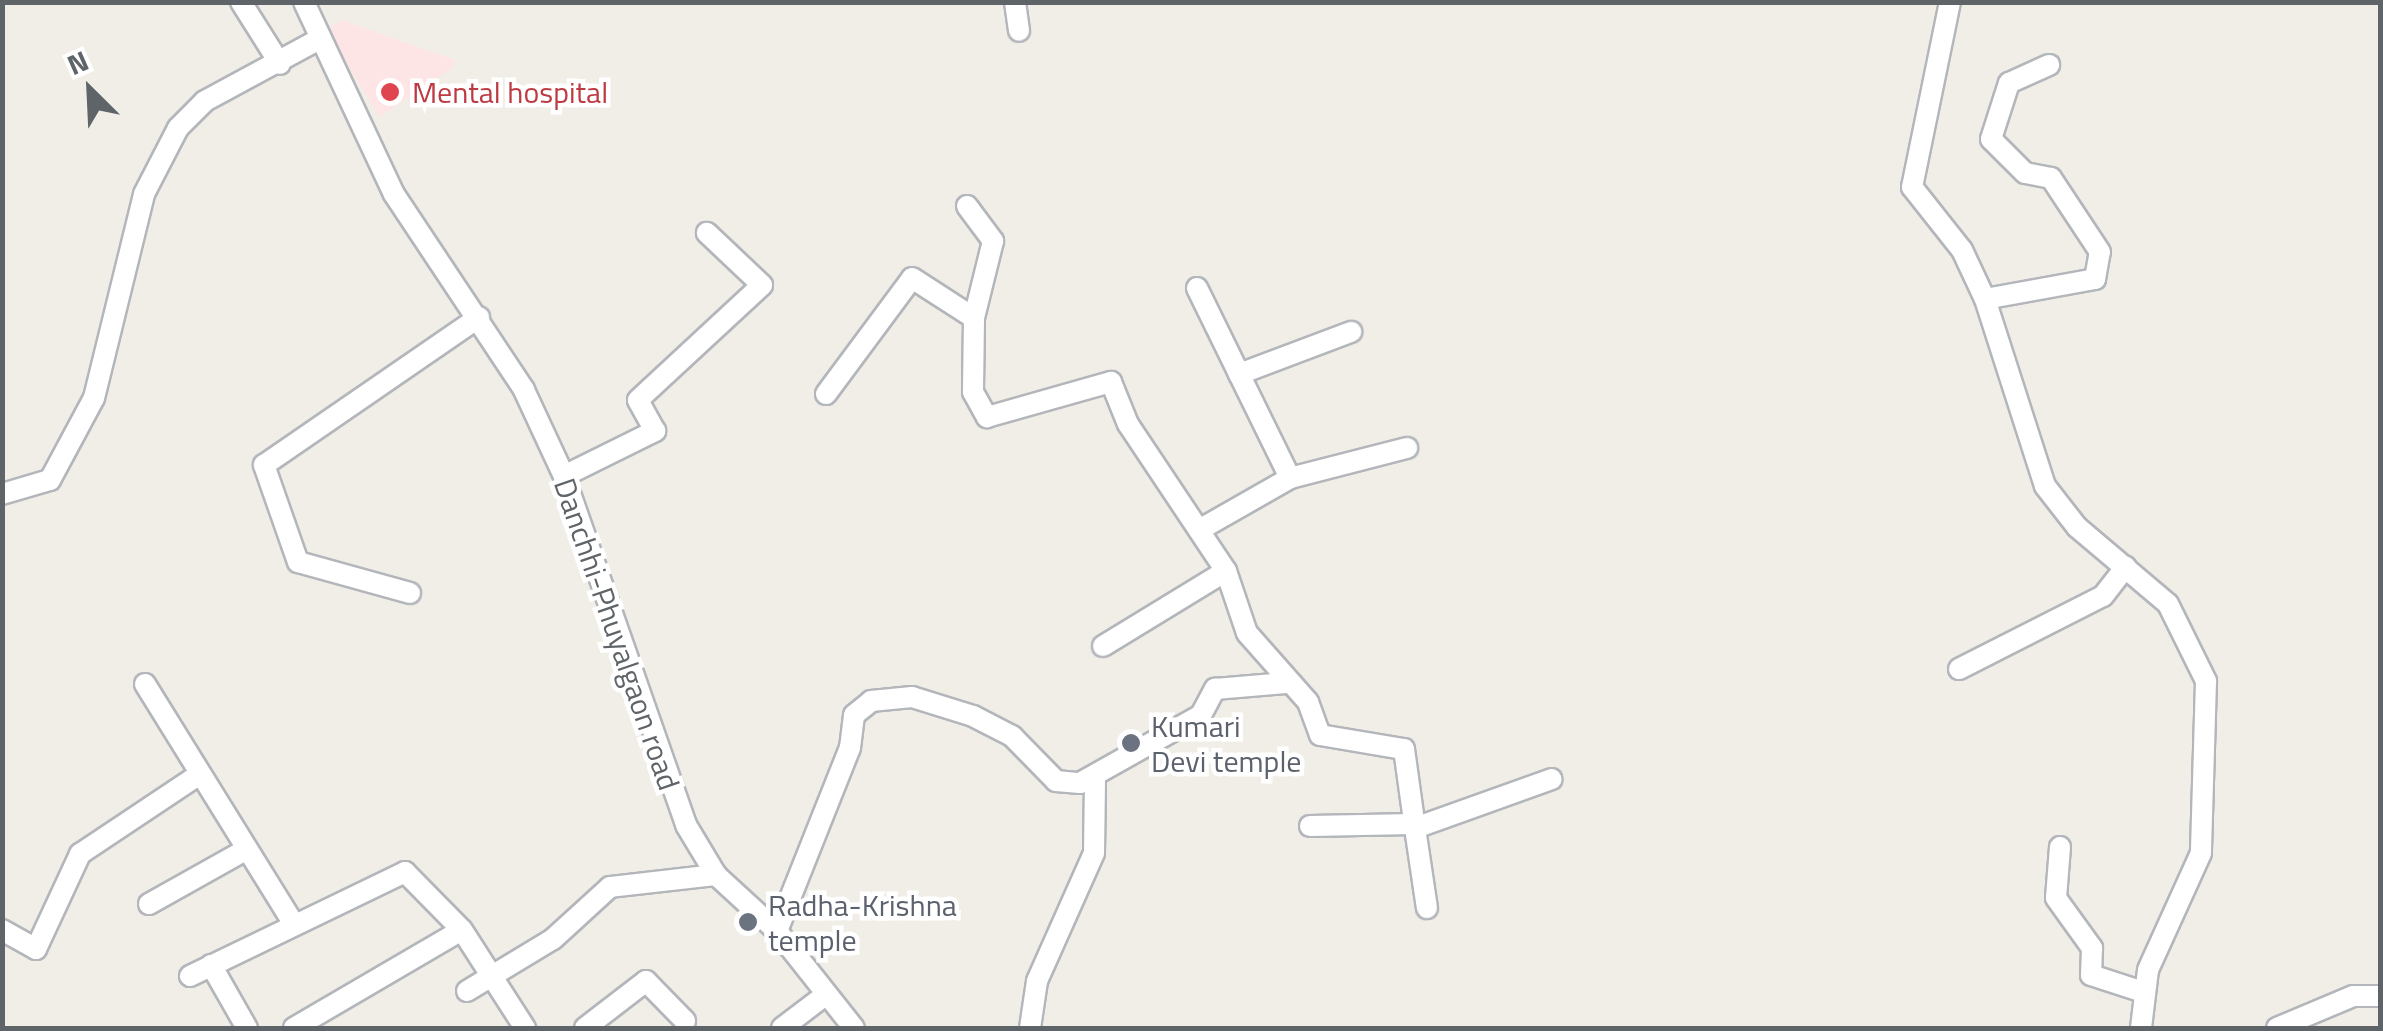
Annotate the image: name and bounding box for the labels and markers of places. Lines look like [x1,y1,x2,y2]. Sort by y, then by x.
place label: Mental hospital [412,74,608,110]
marker: Mental hospital [377,79,403,105]
place label: Kumari Devi temple [1151,708,1302,778]
marker: Kumari Devi temple [1120,732,1142,754]
place label: Radha-Krishna temple [768,887,957,958]
marker: Radha-Krishna temple [737,911,759,933]

